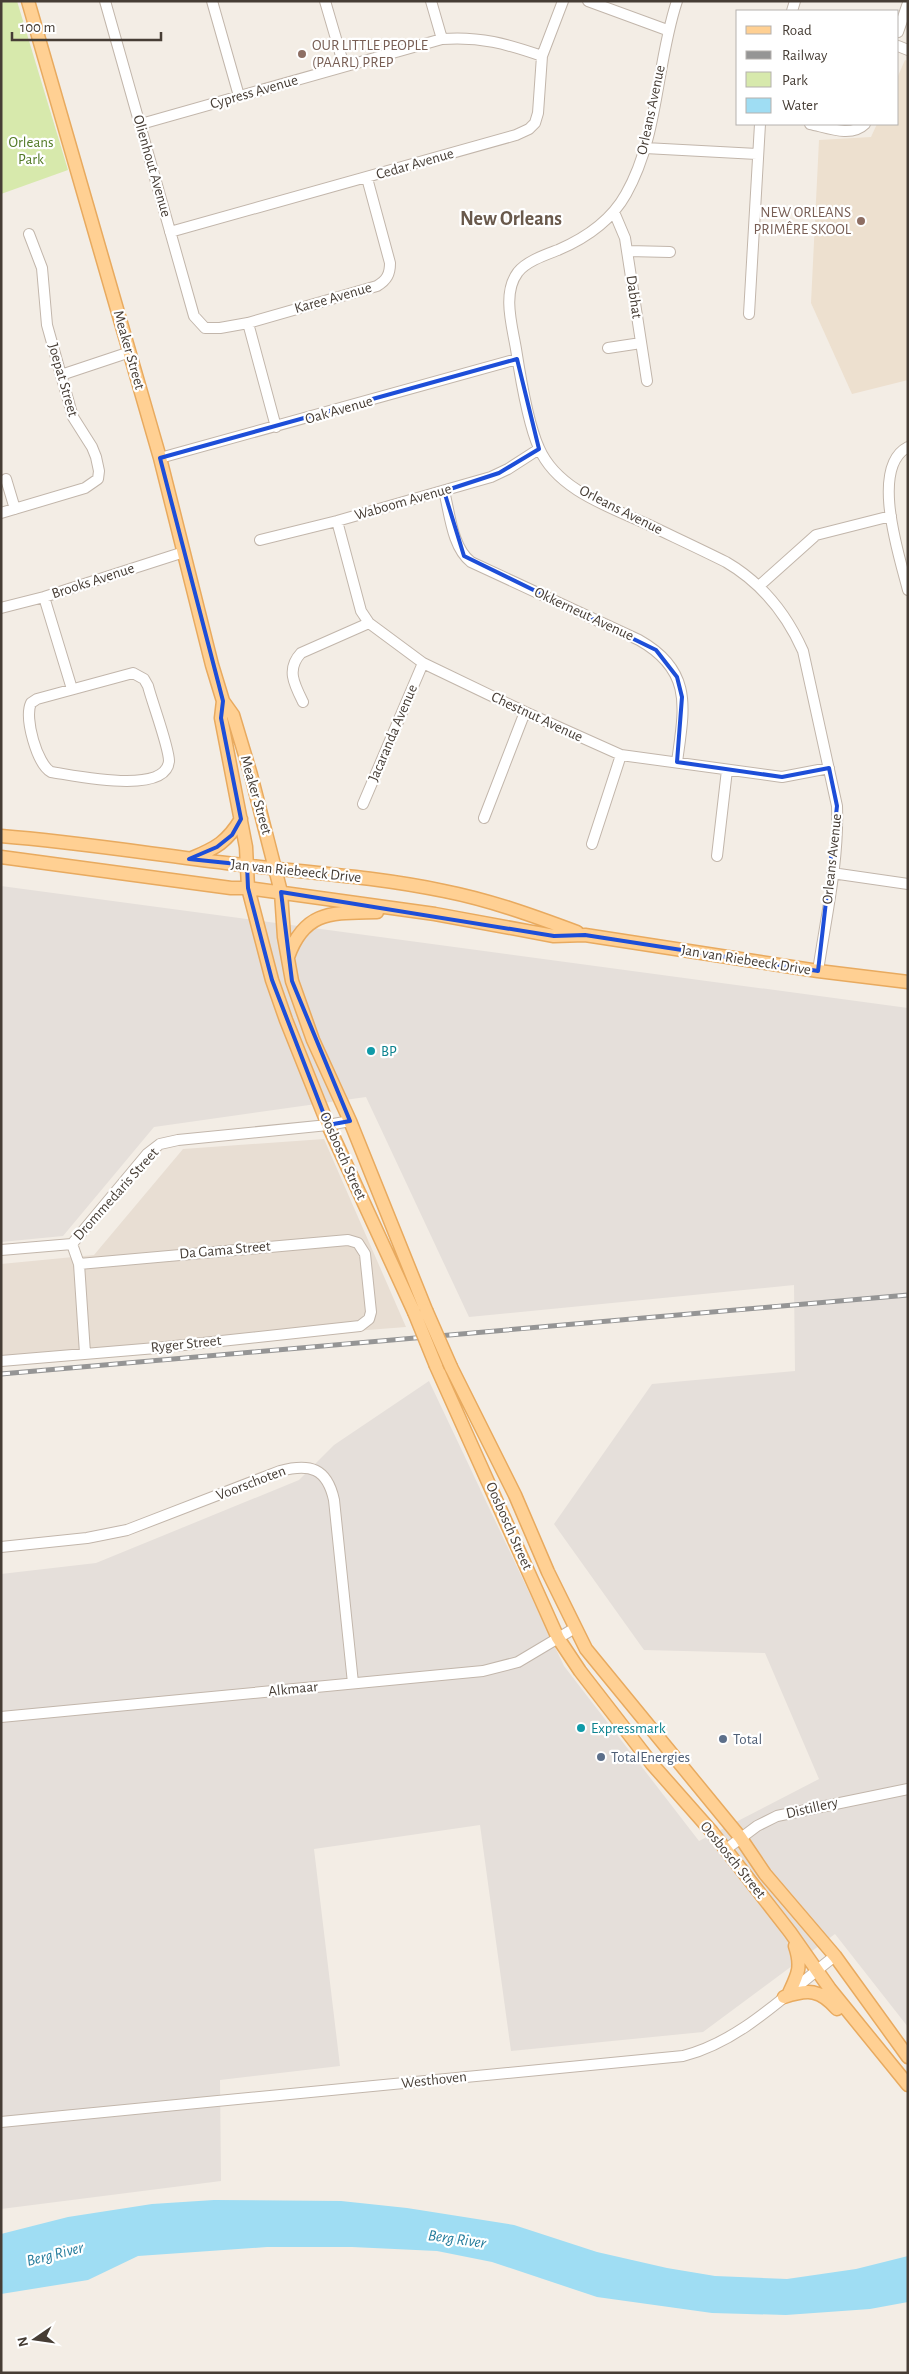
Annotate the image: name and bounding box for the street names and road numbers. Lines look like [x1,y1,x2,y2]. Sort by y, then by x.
street label: Orleans Avenue [634,64,668,156]
street label: Cypress Avenue [208,72,300,112]
street label: Olienhout Avenue [130,113,174,219]
street label: Cedar Avenue [374,146,456,182]
street label: Dabhat [624,274,645,320]
street label: Karee Avenue [293,280,373,316]
street label: Meaker Street [111,309,148,391]
street label: Joepat Street [45,342,81,419]
street label: Oak Avenue [304,393,375,427]
street label: Waboom Avenue [353,481,453,523]
street label: Orleans Avenue [577,483,665,537]
street label: Brooks Avenue [50,561,136,601]
street label: Okkerneut Avenue [532,584,636,644]
street label: Jacaranda Avenue [366,682,420,784]
street label: Chestnut Avenue [489,689,585,745]
street label: Meaker Street [238,754,275,836]
street label: Orleans Avenue [820,813,844,905]
street label: Jan van Riebeeck Drive [230,857,362,885]
street label: Jan van Riebeeck Drive [680,942,812,978]
street label: Oosbosch Street [317,1110,369,1202]
street label: Drommedaris Street [71,1145,161,1243]
street label: Da Gama Street [179,1239,271,1261]
street label: Ryger Street [150,1333,222,1355]
street label: Voorschoten [214,1463,288,1503]
street label: Oosbosch Street [483,1480,535,1572]
street label: Alkmaar [267,1679,319,1699]
street label: Distillery [784,1795,840,1821]
street label: Oosbosch Street [697,1819,769,1902]
street label: Westhoven [401,2069,467,2091]

